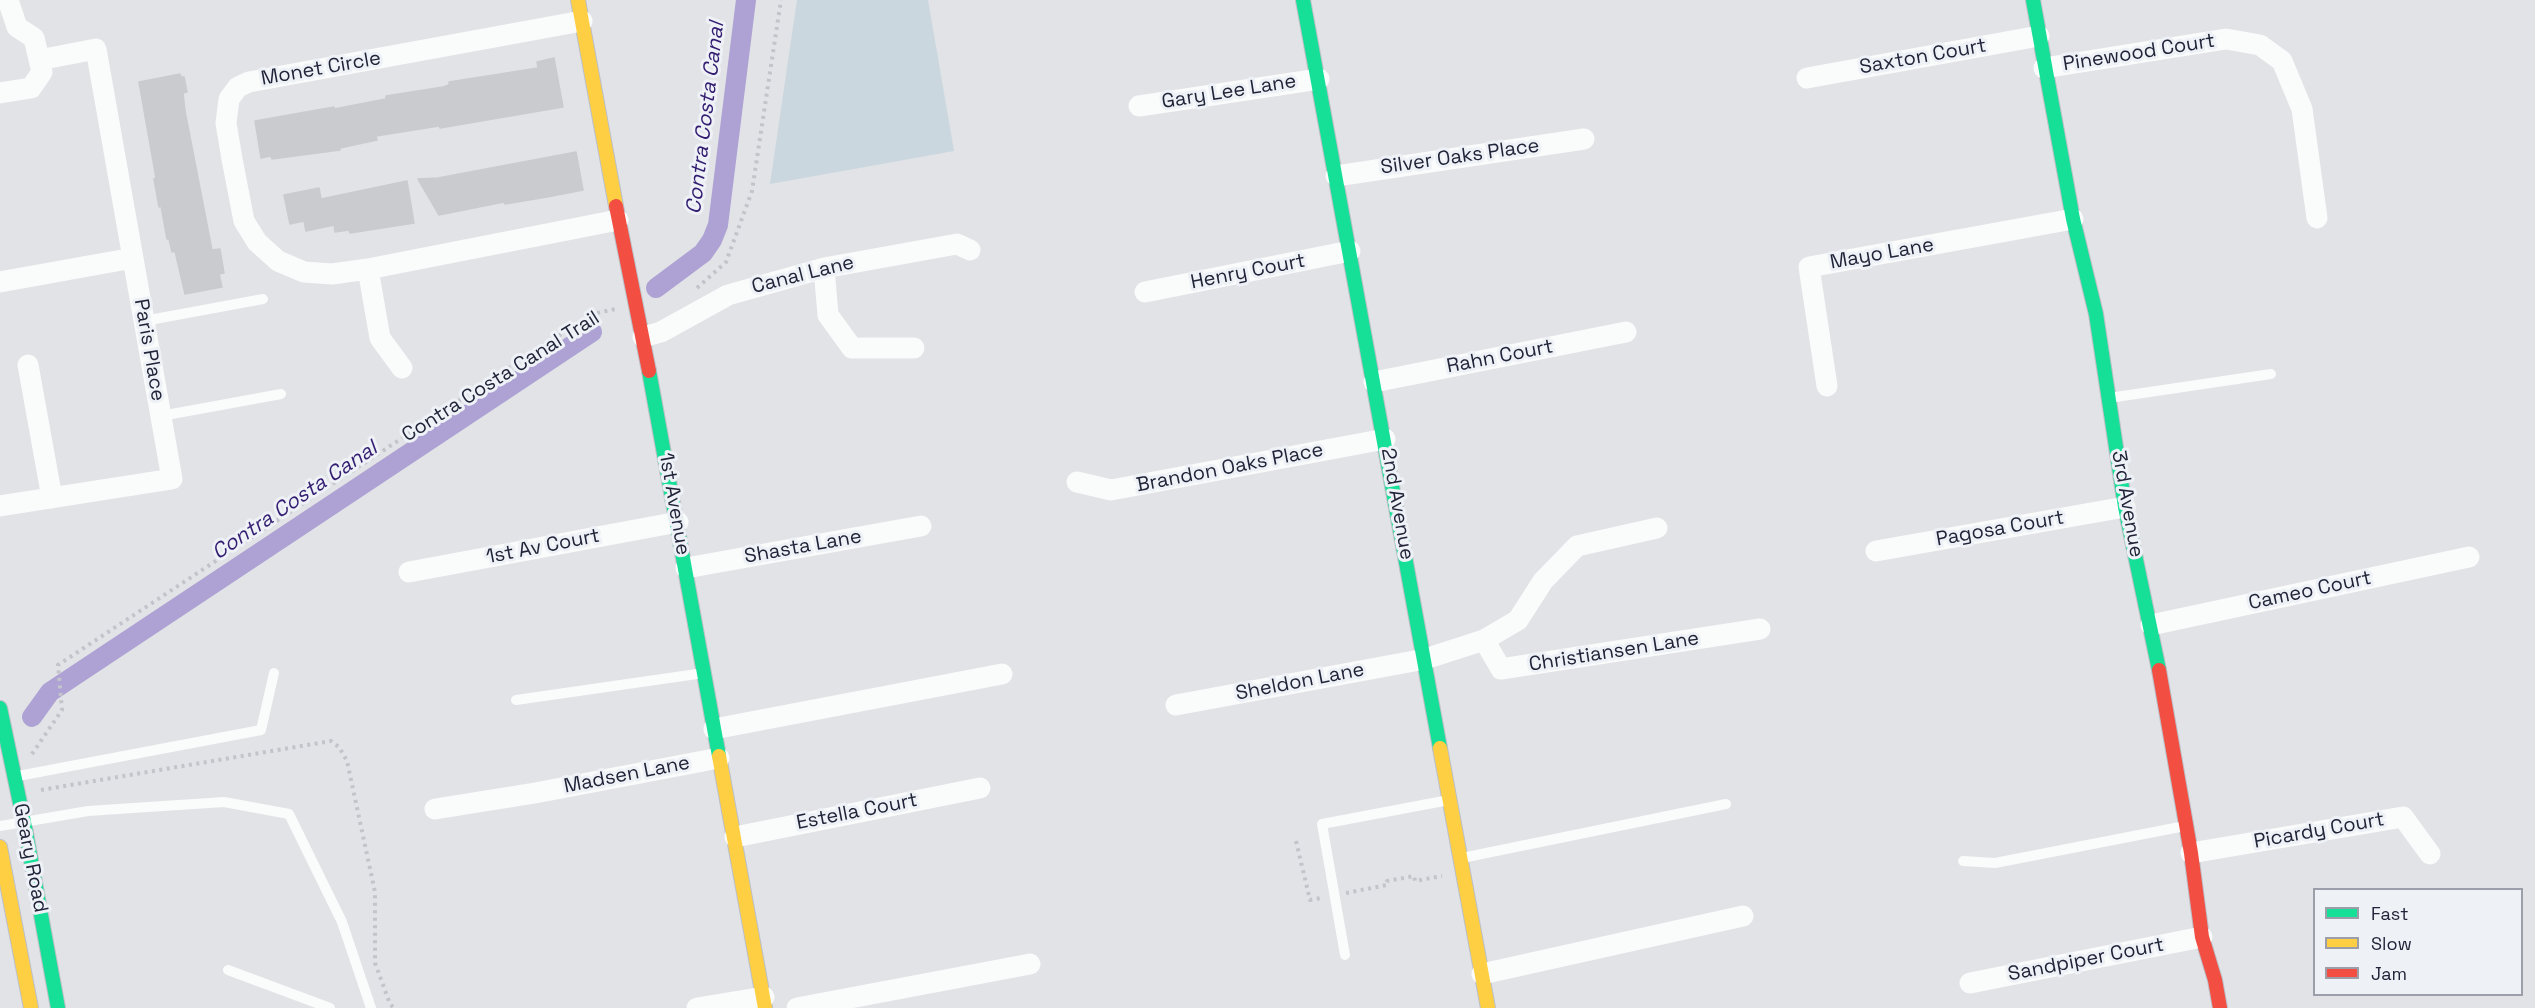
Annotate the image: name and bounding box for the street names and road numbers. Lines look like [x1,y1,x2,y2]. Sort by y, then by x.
street label: Pinewood Court [2061,29,2217,77]
street label: Saxton Court [1858,34,1988,80]
street label: Monet Circle [259,47,383,91]
street label: Gary Lee Lane [1160,70,1298,114]
street label: Silver Oaks Place [1379,134,1541,180]
street label: Mayo Lane [1828,233,1936,275]
street label: Henry Court [1189,249,1307,295]
street label: Canal Lane [749,251,857,299]
street label: Paris Place [128,297,170,403]
street label: Contra Costa Canal Trail [398,306,604,448]
street label: Rahn Court [1445,335,1555,379]
street label: Brandon Oaks Place [1135,438,1325,498]
street label: 2nd Avenue [1375,446,1419,562]
street label: 3rd Avenue [2106,449,2148,559]
street label: 1st Avenue [653,451,695,557]
street label: Pagosa Court [1934,506,2066,552]
street label: 1st Av Court [484,524,602,570]
street label: Shasta Lane [743,525,863,569]
street label: Cameo Court [2246,566,2374,616]
street label: Christiansen Lane [1527,627,1701,677]
street label: Sheldon Lane [1234,658,1366,706]
street label: Madsen Lane [562,751,692,799]
street label: Estella Court [794,788,920,836]
street label: Geary Road [8,801,52,915]
street label: Picardy Court [2252,808,2386,854]
street label: Sandpiper Court [2006,933,2166,987]

